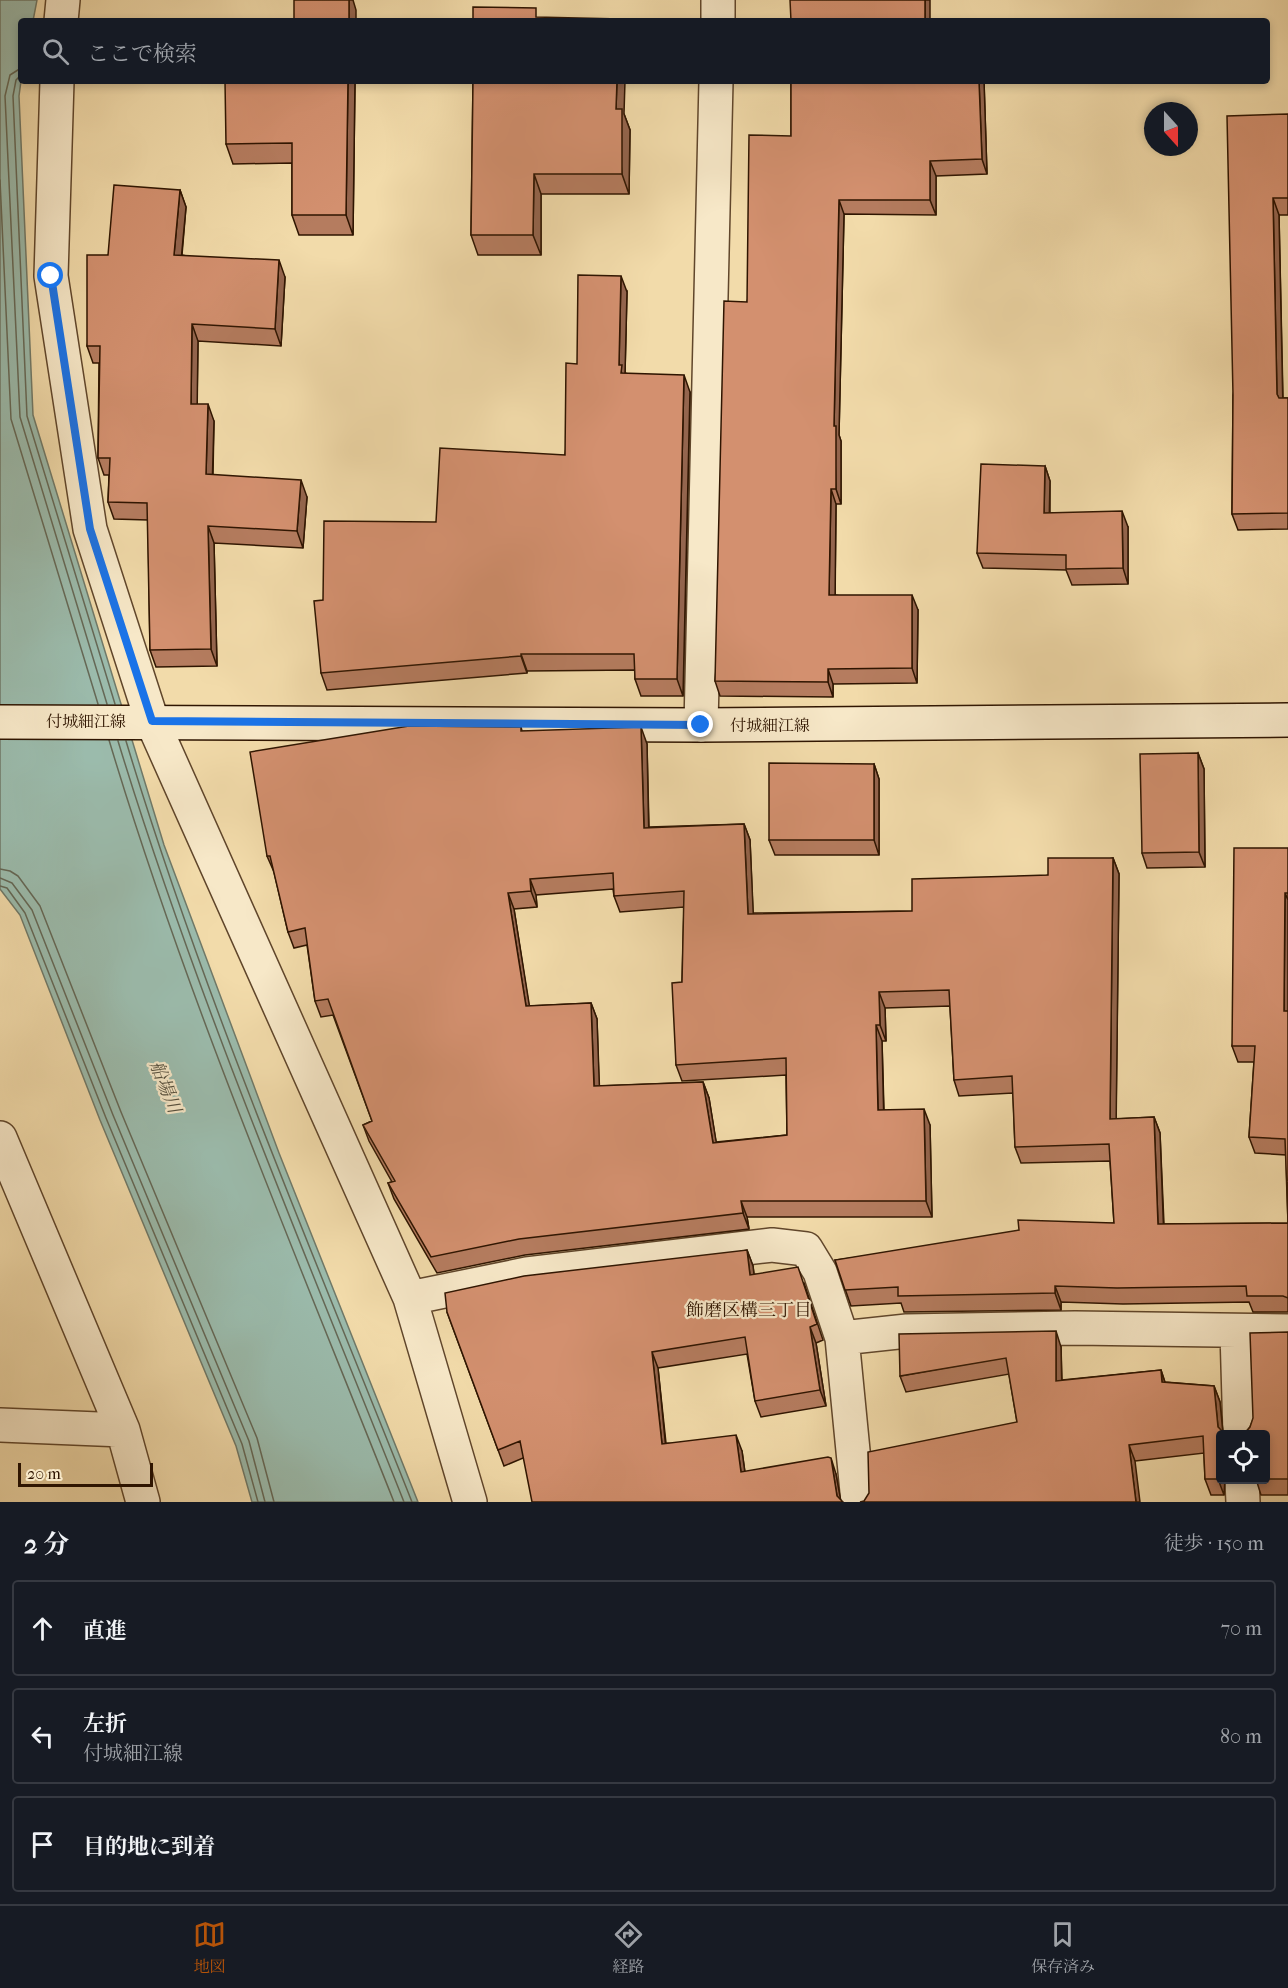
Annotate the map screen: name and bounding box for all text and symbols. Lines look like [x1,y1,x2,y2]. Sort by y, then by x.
search box [18,18,1270,84]
icon: search [39,35,72,68]
text: ここで検索 [87,41,197,67]
north arrow [1144,102,1198,156]
route start [37,262,63,288]
route end [687,711,713,737]
street label: 付城細江線 [46,712,126,731]
street label: 付城細江線 [730,716,810,735]
water label: 船場川 [145,1058,186,1118]
district label: 飾磨区構三丁目 [686,1300,812,1321]
map controls [1216,1430,1270,1484]
button: locate [1216,1430,1270,1484]
scale bar [18,1460,153,1488]
text: 20 m [27,1464,61,1483]
text: 2 分 [24,1529,69,1560]
text: 徒歩 · 150 m [1164,1532,1264,1555]
icon: ahead [26,1612,59,1645]
text: 70 m [1220,1617,1262,1640]
text: 直進 [83,1618,127,1644]
text: 左折 [83,1711,127,1737]
icon: left [26,1720,59,1753]
text: 80 m [1220,1725,1262,1748]
text: 付城細江線 [83,1742,183,1765]
icon: arrive [26,1828,59,1861]
text: 目的地に到着 [83,1834,215,1860]
tab: 地図 [193,1918,226,1977]
tab: 経路 [612,1918,645,1977]
tab: 保存済み [1031,1918,1095,1977]

